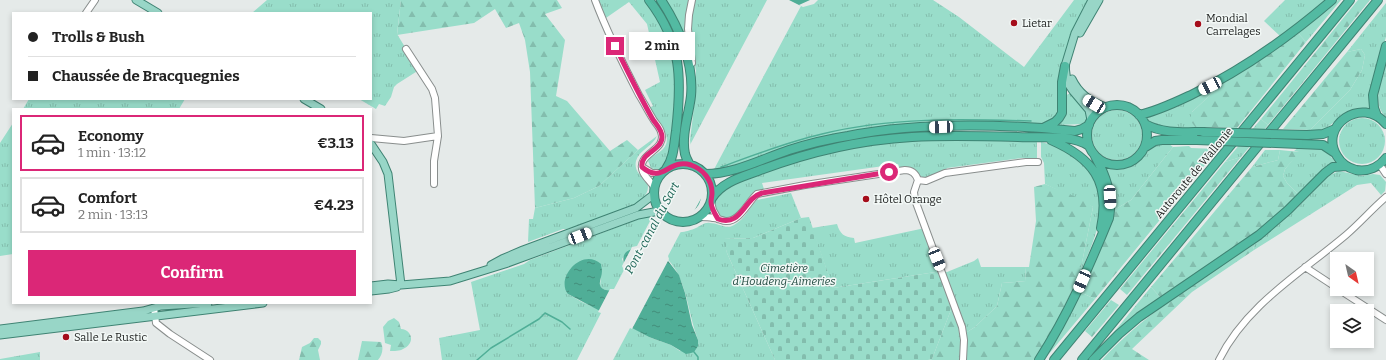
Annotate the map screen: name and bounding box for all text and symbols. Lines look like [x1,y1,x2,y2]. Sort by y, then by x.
place label: Mondial Carrelages [1206,12,1261,38]
place label: Lietar [1022,17,1052,30]
marker: Lietar [1009,18,1019,28]
marker: Mondial Carrelages [1193,19,1203,29]
text: Trolls & Bush [52,28,145,46]
callout: 2 min [629,32,695,60]
route end [606,37,624,55]
text: 2 min [645,38,679,53]
text: Chaussée de Bracquegnies [52,67,240,85]
car [1197,75,1223,97]
car [1081,93,1107,115]
car [929,121,953,133]
icon: car [30,125,66,161]
street label: Autoroute de Wallonie [1152,125,1236,221]
text: Economy [78,127,144,145]
text: €3.13 [317,134,354,152]
text: 1 min · 13:12 [78,145,146,160]
route start [880,163,898,181]
water label: Pont-canal du Sart [622,179,682,276]
car [1103,185,1117,209]
icon: car [30,187,66,223]
text: Comfort [78,189,137,207]
place label: Hôtel Orange [874,193,942,206]
marker: Hôtel Orange [861,194,871,204]
text: €4.23 [314,196,354,214]
text: 2 min · 13:13 [78,207,148,222]
car [567,226,593,246]
car [927,246,947,272]
button: Confirm [28,250,356,296]
north arrow [1330,252,1374,296]
map controls [1330,252,1374,348]
park label: Cimetière d'Houdeng-Aimeries [733,262,835,288]
car [1072,268,1092,294]
button: layers [1330,304,1374,348]
place label: Salle Le Rustic [74,331,147,344]
marker: Salle Le Rustic [61,332,71,342]

